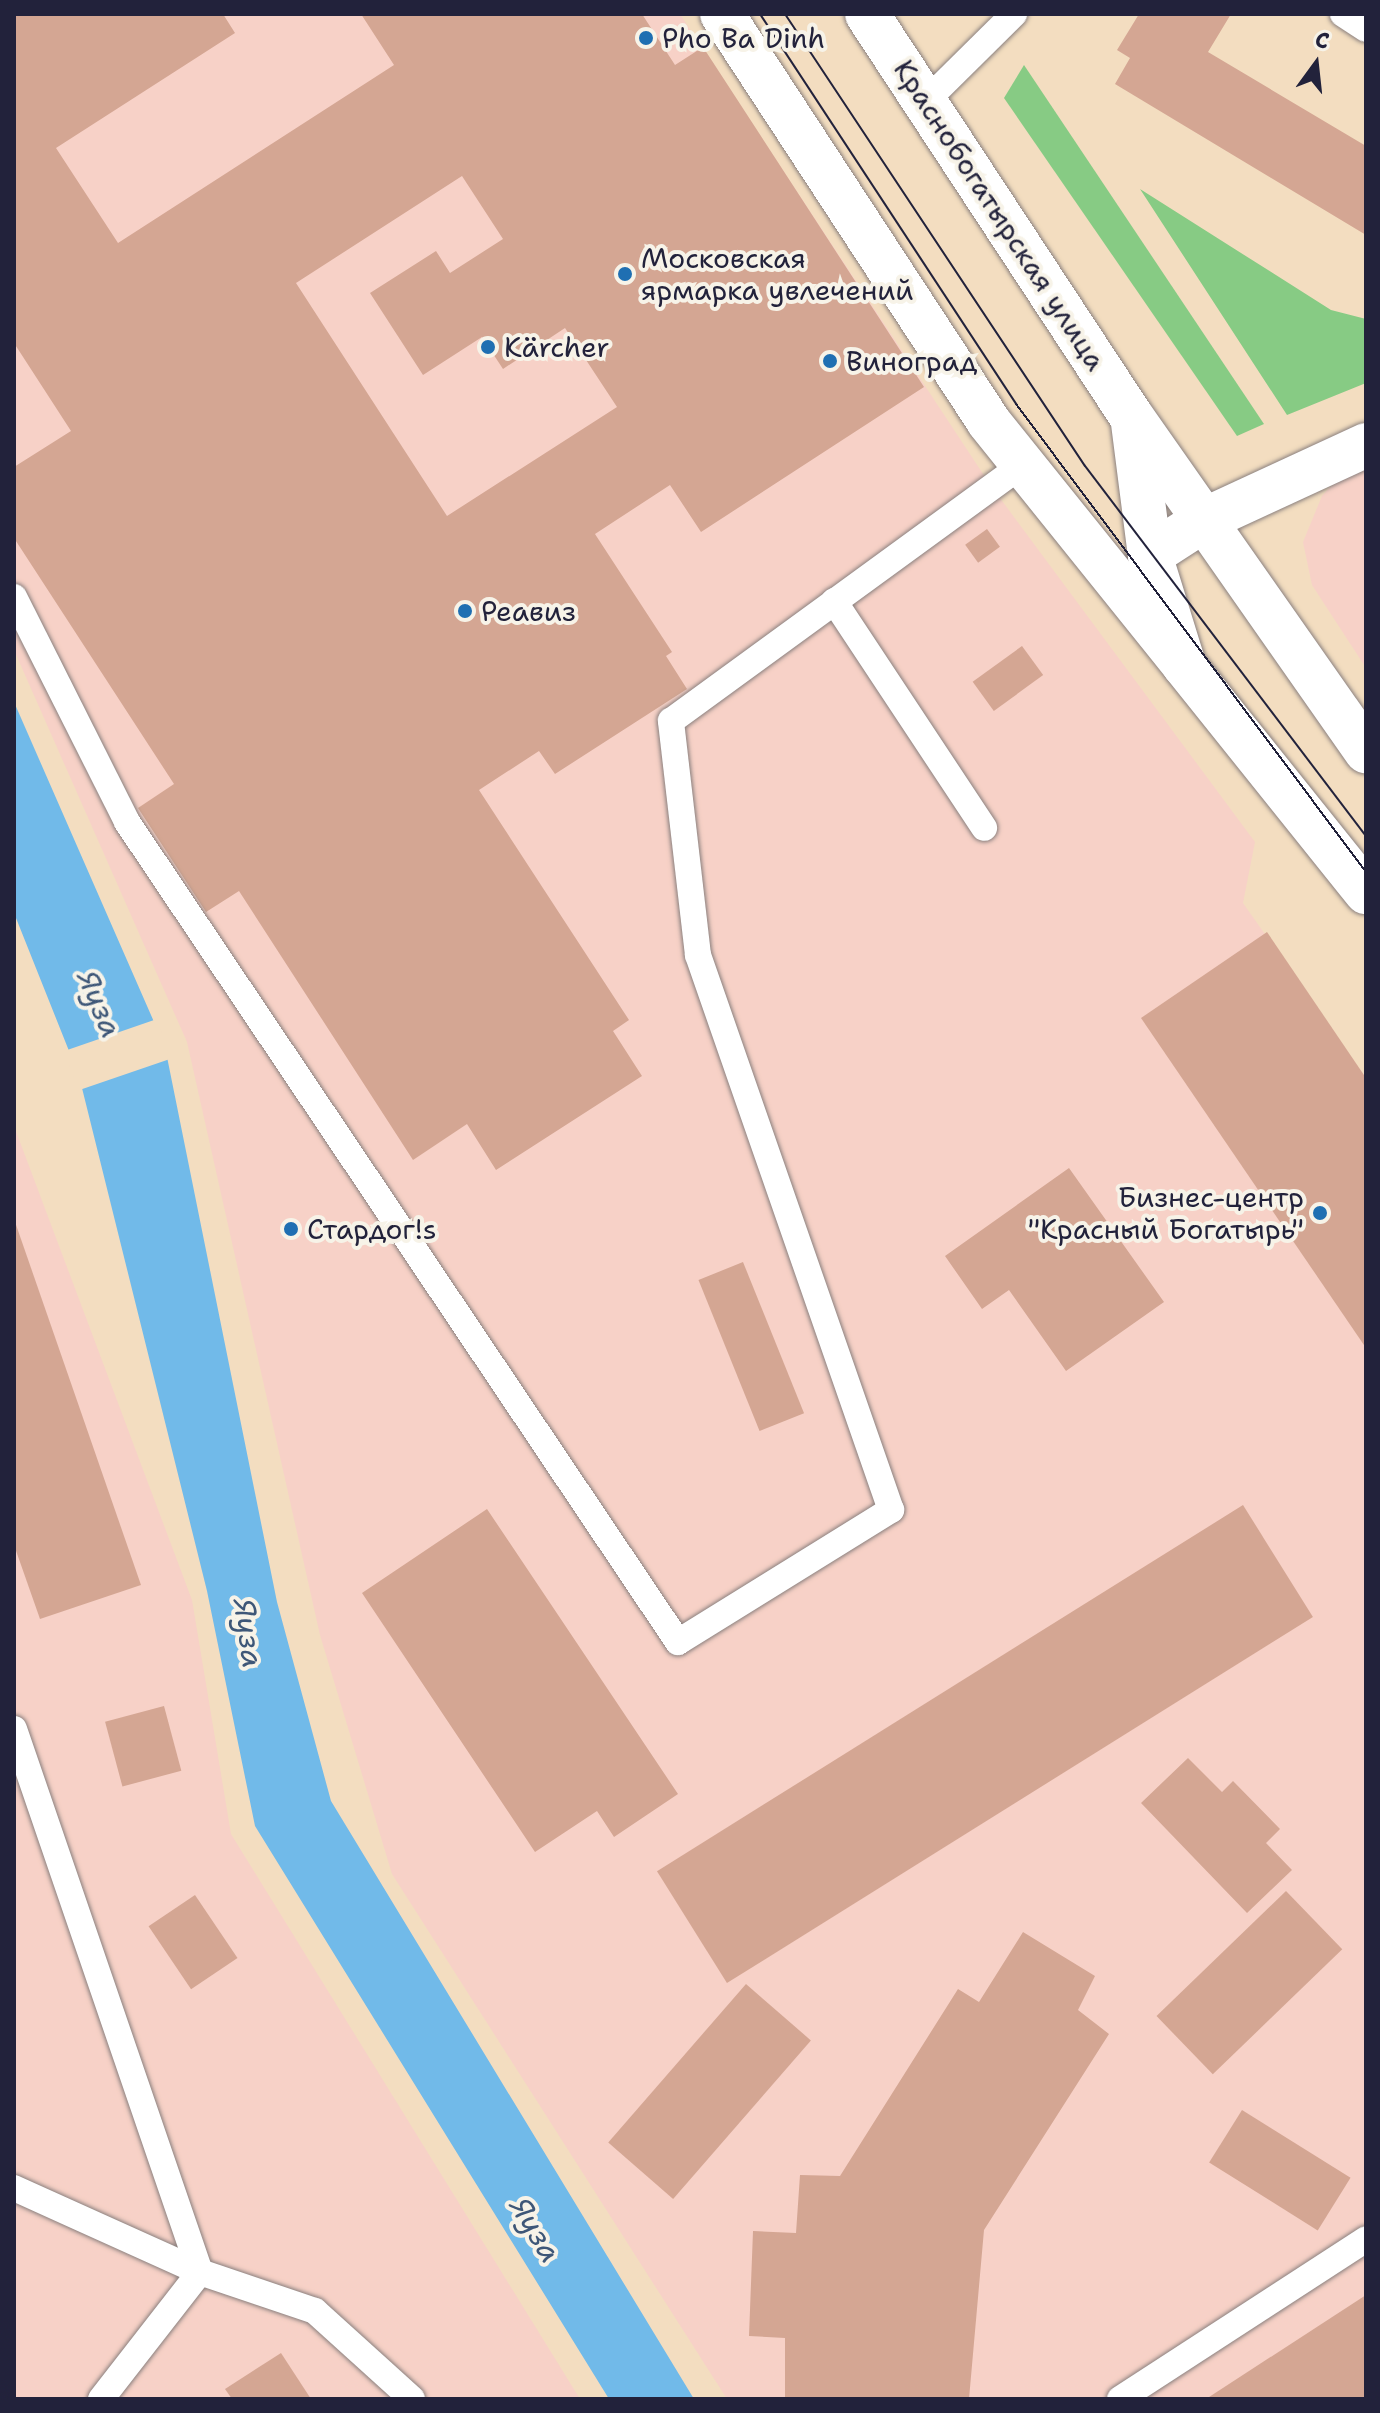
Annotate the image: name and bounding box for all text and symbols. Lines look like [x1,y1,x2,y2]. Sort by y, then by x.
place label: Pho Ba Dinh [662,21,825,55]
north arrow [1276,24,1356,104]
text: С [1312,25,1333,56]
marker: Pho Ba Dinh [637,29,655,47]
street label: Краснобогатырская улица [887,53,1113,377]
place label: Московская ярмарка увлечений [641,241,914,307]
marker: Московская ярмарка увлечений [616,265,634,283]
place label: Kärcher [504,330,609,364]
marker: Kärcher [479,338,497,356]
place label: Виноград [846,344,978,378]
marker: Виноград [821,352,839,370]
place label: Реавиз [481,594,576,628]
marker: Реавиз [456,602,474,620]
water label: Яуза [69,965,129,1043]
place label: Бизнес-центр "Красный Богатырь" [1028,1180,1304,1246]
marker: Бизнес-центр "Красный Богатырь" [1311,1204,1329,1222]
place label: Стардог!s [307,1212,437,1246]
marker: Стардог!s [282,1220,300,1238]
water label: Яуза [225,1596,271,1670]
water label: Яуза [502,2191,568,2269]

